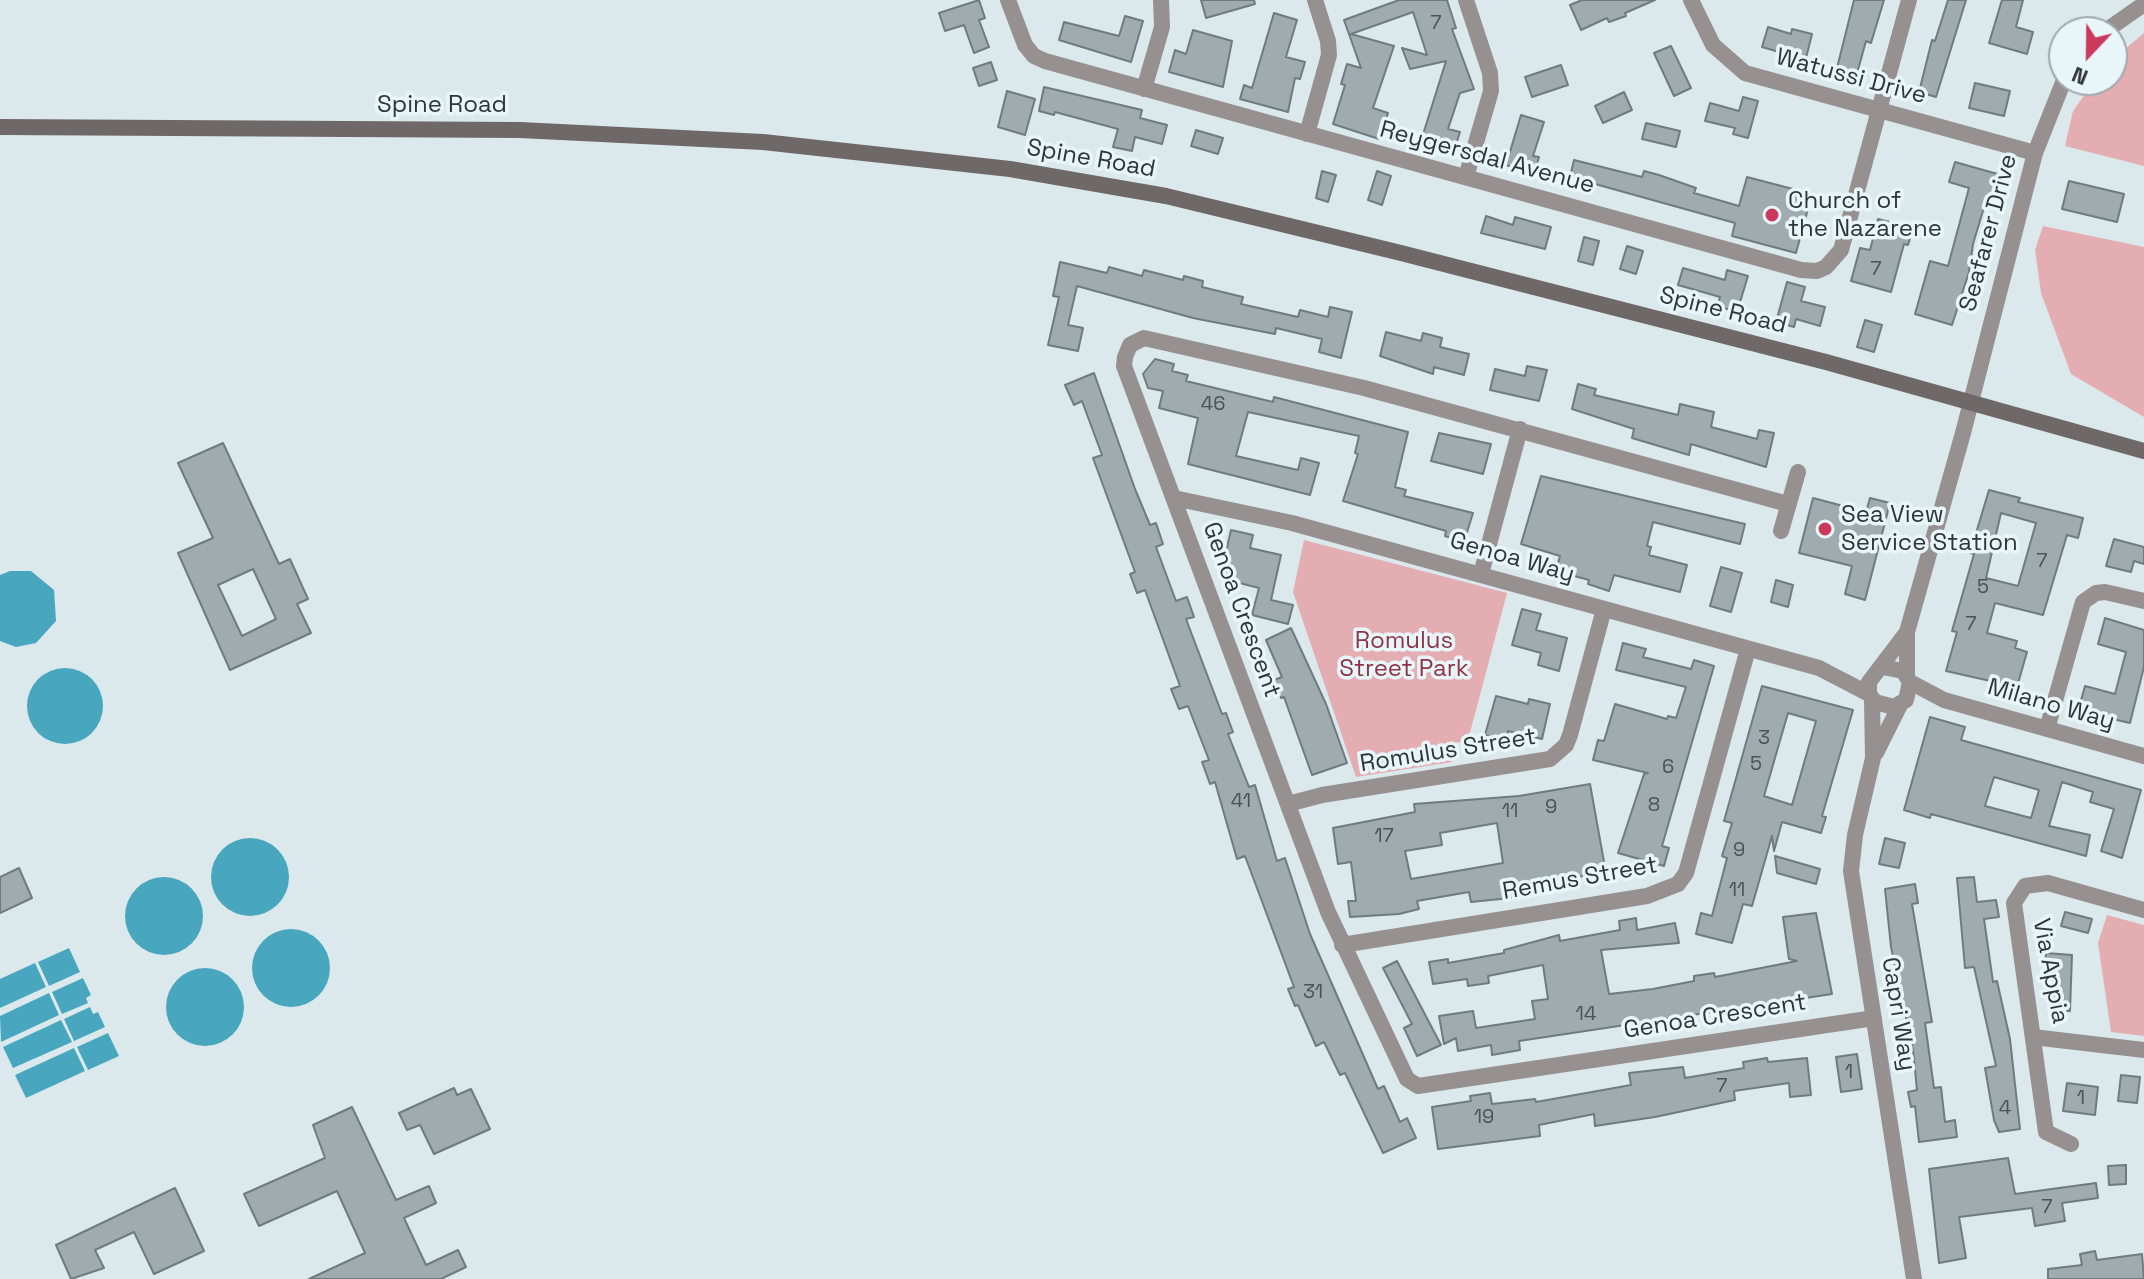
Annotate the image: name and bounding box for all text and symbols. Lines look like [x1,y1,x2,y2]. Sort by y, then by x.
house number: 7 [1430,12,1442,36]
north arrow [2048,16,2128,96]
street label: Watussi Drive [1773,43,1929,111]
text: N [2068,61,2092,92]
street label: Spine Road [377,91,507,119]
street label: Reygersdal Avenue [1376,115,1598,201]
street label: Spine Road [1024,134,1158,184]
street label: Seafarer Drive [1954,151,2024,315]
place label: Church of the Nazarene [1788,187,1942,243]
marker: Church of the Nazarene [1763,206,1781,224]
house number: 7 [1870,258,1882,282]
street label: Spine Road [1656,281,1790,341]
house number: 46 [1201,393,1225,417]
place label: Sea View Service Station [1841,501,2018,557]
street label: Genoa Crescent [1196,518,1286,702]
marker: Sea View Service Station [1816,520,1834,538]
street label: Genoa Way [1446,526,1578,590]
house number: 7 [2036,550,2048,574]
house number: 5 [1977,576,1989,600]
house number: 7 [1965,613,1977,637]
park label: Romulus Street Park [1339,627,1469,683]
street label: Milano Way [1984,673,2118,737]
street label: Romulus Street [1358,723,1538,779]
house number: 3 [1758,727,1770,751]
house number: 5 [1750,753,1762,777]
house number: 6 [1662,756,1674,780]
house number: 41 [1231,790,1251,814]
house number: 8 [1648,794,1660,818]
house number: 9 [1545,796,1557,820]
house number: 11 [1502,800,1518,824]
house number: 17 [1374,825,1394,849]
house number: 9 [1733,839,1745,863]
street label: Remus Street [1500,851,1660,907]
house number: 11 [1729,879,1745,903]
street label: Via Appia [2026,916,2074,1026]
street label: Capri Way [1875,955,1921,1073]
house number: 31 [1303,981,1323,1005]
street label: Genoa Crescent [1622,988,1808,1046]
house number: 14 [1576,1003,1596,1027]
house number: 1 [1845,1061,1853,1085]
house number: 7 [1716,1075,1728,1099]
house number: 1 [2077,1087,2085,1111]
house number: 4 [1999,1097,2011,1121]
house number: 19 [1474,1106,1494,1130]
house number: 7 [2041,1196,2053,1220]

